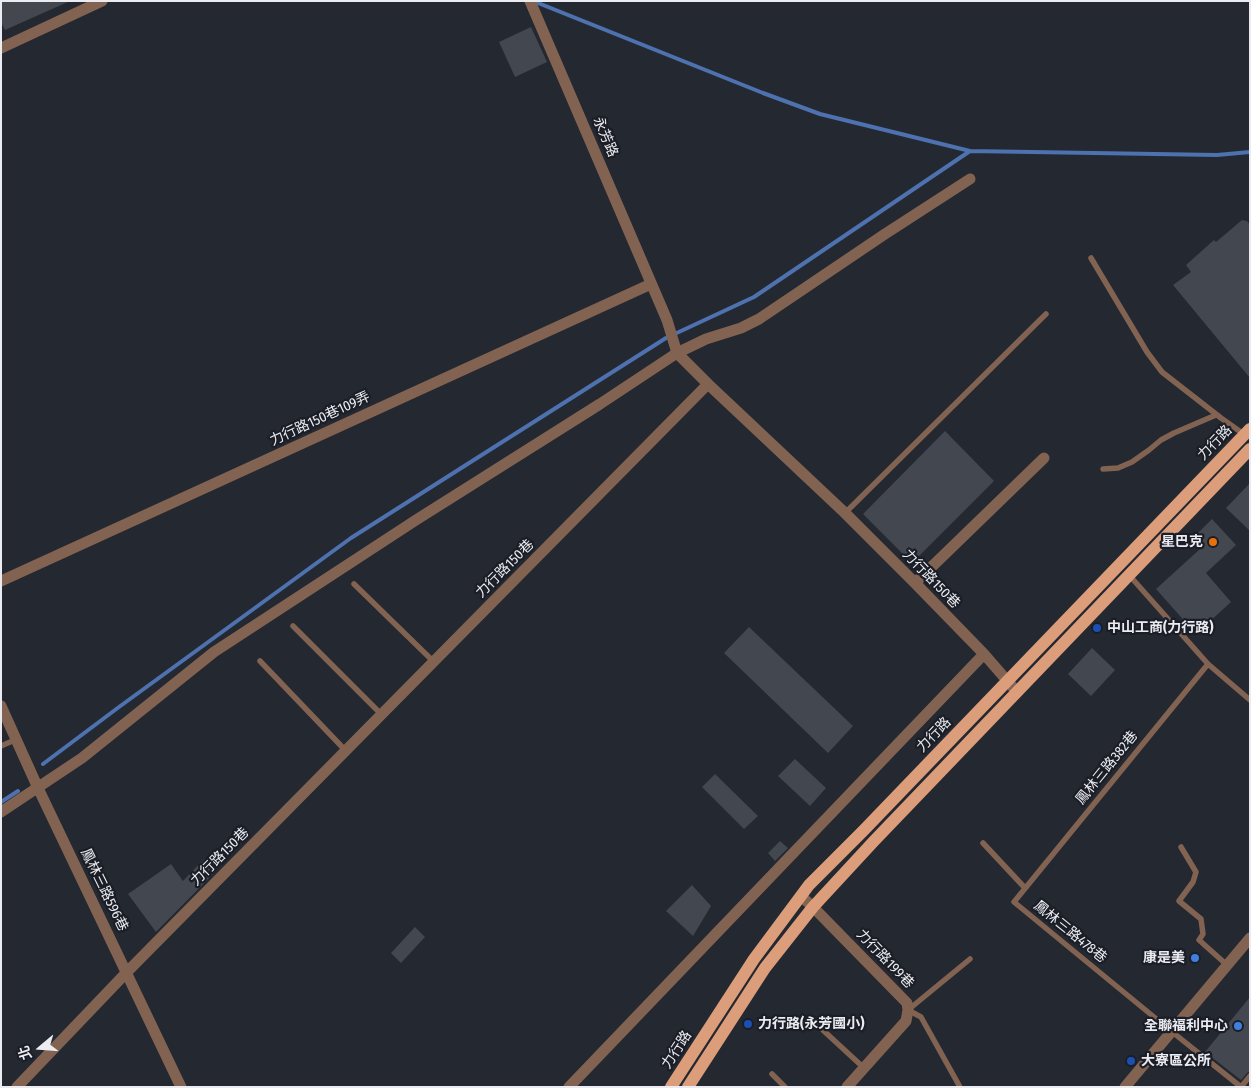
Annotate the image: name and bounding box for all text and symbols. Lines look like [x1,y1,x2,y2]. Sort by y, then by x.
street label: 永芳路 [589,114,621,160]
street label: 力行路150巷109弄 [267,388,373,450]
street label: 力行路 [1194,422,1236,464]
place label: 星巴克 [1161,534,1203,550]
street label: 力行路150巷 [472,536,538,602]
marker: 星巴克 [1207,536,1219,548]
street label: 力行路150巷 [899,546,963,612]
place label: 中山工商(力行路) [1107,620,1213,636]
marker: 中山工商(力行路) [1091,622,1103,634]
street label: 力行路 [913,714,955,756]
street label: 鳳林三路382巷 [1072,728,1142,808]
street label: 力行路150巷 [187,824,253,890]
street label: 鳳林三路596巷 [77,846,131,934]
street label: 鳳林三路478巷 [1030,897,1110,967]
street label: 力行路199巷 [853,926,917,992]
place label: 康是美 [1143,950,1185,966]
marker: 康是美 [1189,952,1201,964]
place label: 力行路(永芳國小) [758,1016,864,1032]
marker: 力行路(永芳國小) [742,1018,754,1030]
place label: 全聯福利中心 [1144,1018,1228,1034]
marker: 全聯福利中心 [1232,1020,1244,1032]
north arrow [15,1023,65,1073]
street label: 力行路 [659,1028,695,1072]
text: 北 [15,1044,36,1062]
place label: 大寮區公所 [1141,1053,1211,1069]
marker: 大寮區公所 [1125,1055,1137,1067]

